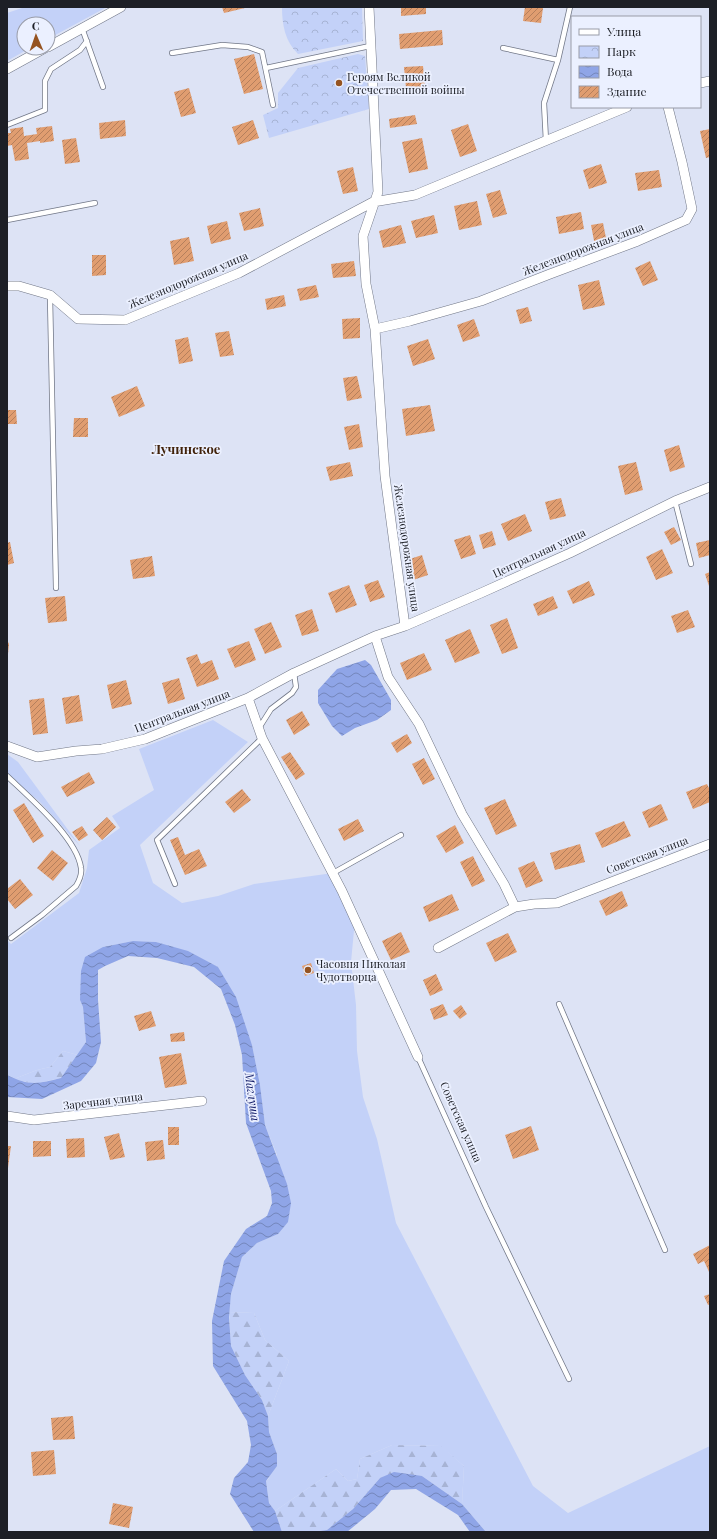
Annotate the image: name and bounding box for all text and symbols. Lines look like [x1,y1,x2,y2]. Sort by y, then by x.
north arrow [16,16,56,56]
legend [571,16,701,108]
text: С [31,18,40,33]
text: Улица [606,23,641,39]
text: Парк [607,43,636,59]
text: Вода [607,63,633,79]
place label: Героям Великой Отечественной войны [347,69,465,97]
marker: Героям Великой Отечественной войны [334,78,344,88]
text: Здание [607,83,647,99]
street label: Железнодорожная улица [520,218,646,279]
street label: Железнодорожная улица [126,247,250,312]
district label: Лучинское [151,440,221,457]
street label: Железнодорожная улица [391,483,424,613]
street label: Центральная улица [490,524,588,581]
street label: Центральная улица [132,685,232,736]
street label: Советская улица [604,832,690,877]
place label: Часовня Николая Чудотворца [316,956,406,984]
marker: Часовня Николая Чудотворца [303,965,313,975]
water label: Маглуша [242,1071,264,1122]
street label: Советская улица [437,1079,486,1165]
street label: Заречная улица [62,1088,144,1113]

